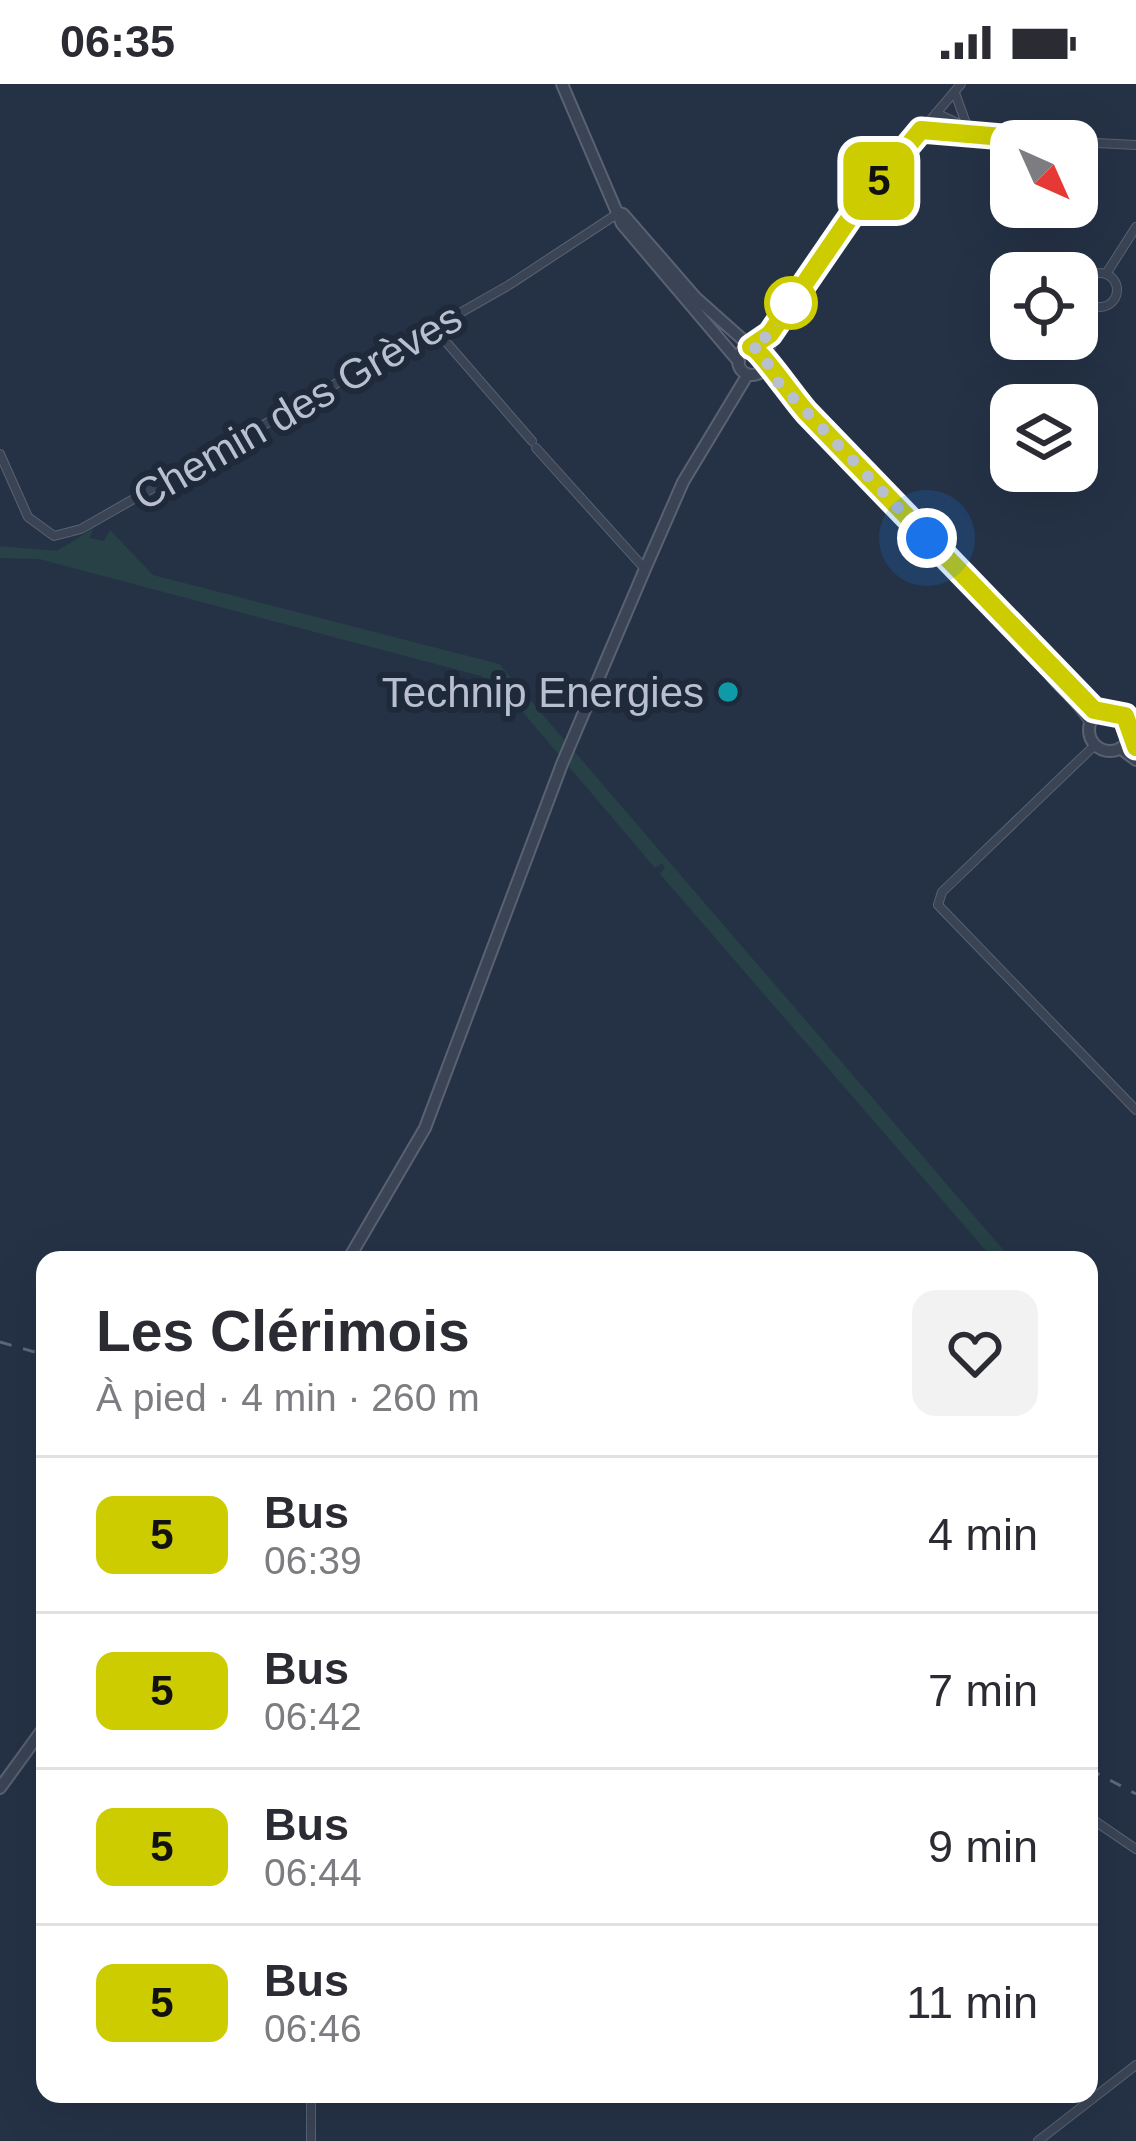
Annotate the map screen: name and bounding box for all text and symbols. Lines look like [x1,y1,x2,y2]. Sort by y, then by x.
text: 06:35 [60,16,175,67]
north arrow [990,120,1098,228]
map controls [990,120,1098,492]
line badge: 5 [840,142,918,220]
text: 5 [867,157,891,204]
button: locate [990,252,1098,360]
unlabelled marker [766,278,816,328]
street label: Chemin des Grèves [125,293,470,520]
button: layers [990,384,1098,492]
your location [897,508,957,568]
place label: Technip Energies [382,669,704,716]
marker: Technip Energies [715,679,741,705]
button: heart [912,1290,1038,1416]
text: Les Clérimois [96,1299,470,1363]
text: À pied · 4 min · 260 m [96,1376,480,1419]
text: Bus [264,1487,349,1538]
text: 4 min [928,1509,1038,1560]
text: 5 [150,1511,174,1558]
text: 06:39 [264,1539,362,1582]
text: Bus [264,1643,349,1694]
text: 7 min [928,1665,1038,1716]
text: 5 [150,1667,174,1714]
text: 06:42 [264,1695,362,1738]
text: Bus [264,1799,349,1850]
text: 9 min [928,1821,1038,1872]
text: 5 [150,1823,174,1870]
text: 06:44 [264,1851,362,1894]
text: Bus [264,1955,349,2006]
text: 11 min [906,1977,1038,2028]
text: 5 [150,1979,174,2026]
text: 06:46 [264,2007,362,2050]

